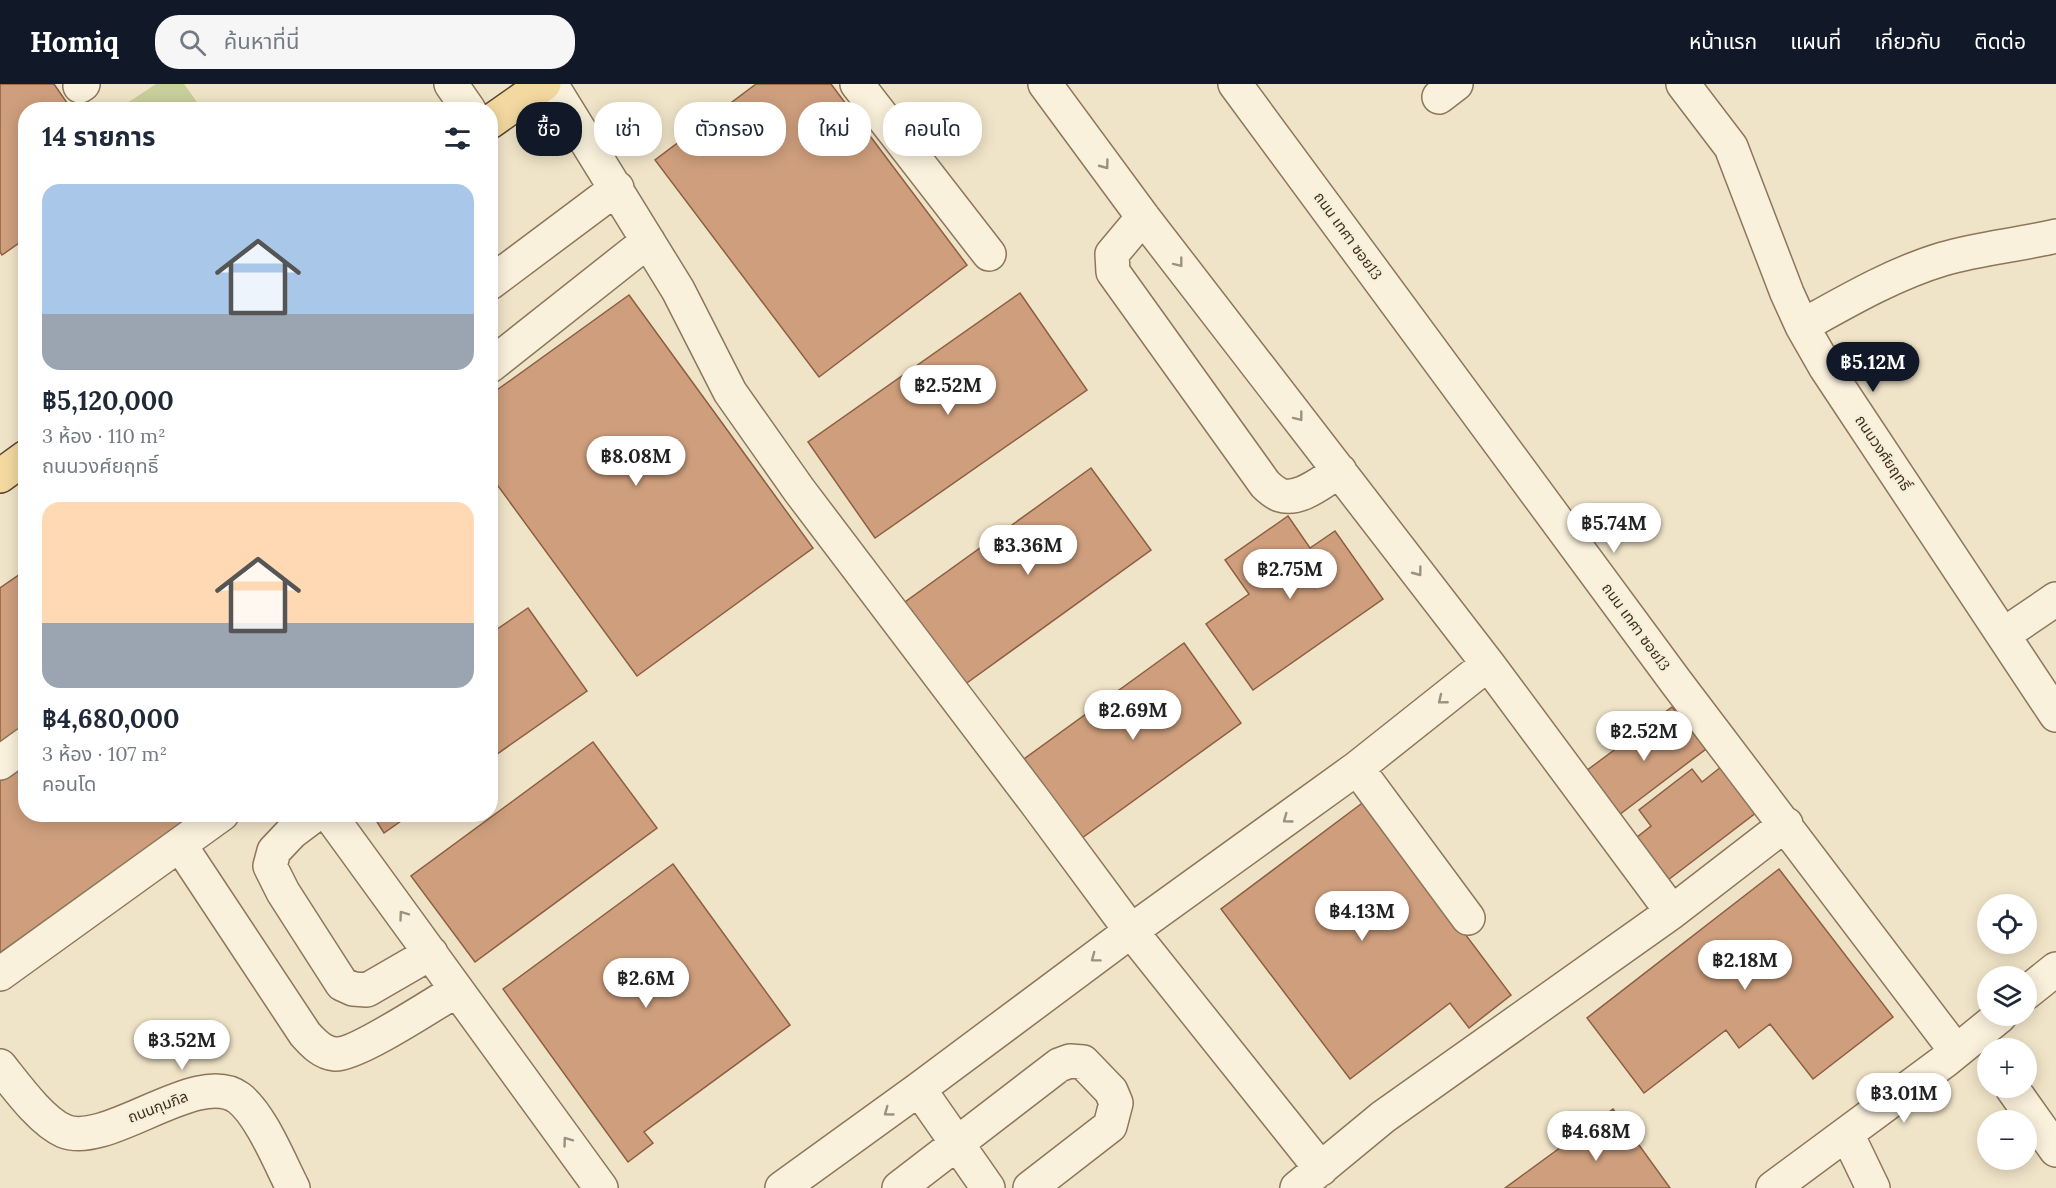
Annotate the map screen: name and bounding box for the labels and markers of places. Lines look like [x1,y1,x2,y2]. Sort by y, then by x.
pin: ฿5.12M [1824,342,1922,393]
pin: ฿2.52M [899,365,997,416]
pin: ฿8.08M [587,436,685,487]
pin: ฿5.74M [1565,503,1663,554]
pin: ฿3.36M [979,525,1077,576]
pin: ฿2.75M [1241,549,1339,600]
pin: ฿2.69M [1084,690,1182,741]
pin: ฿2.52M [1595,711,1693,762]
pin: ฿4.13M [1313,891,1411,942]
pin: ฿2.18M [1696,940,1794,991]
pin: ฿2.6M [604,958,688,1009]
pin: ฿3.52M [133,1020,231,1071]
pin: ฿3.01M [1855,1073,1953,1124]
pin: ฿4.68M [1547,1111,1645,1162]

